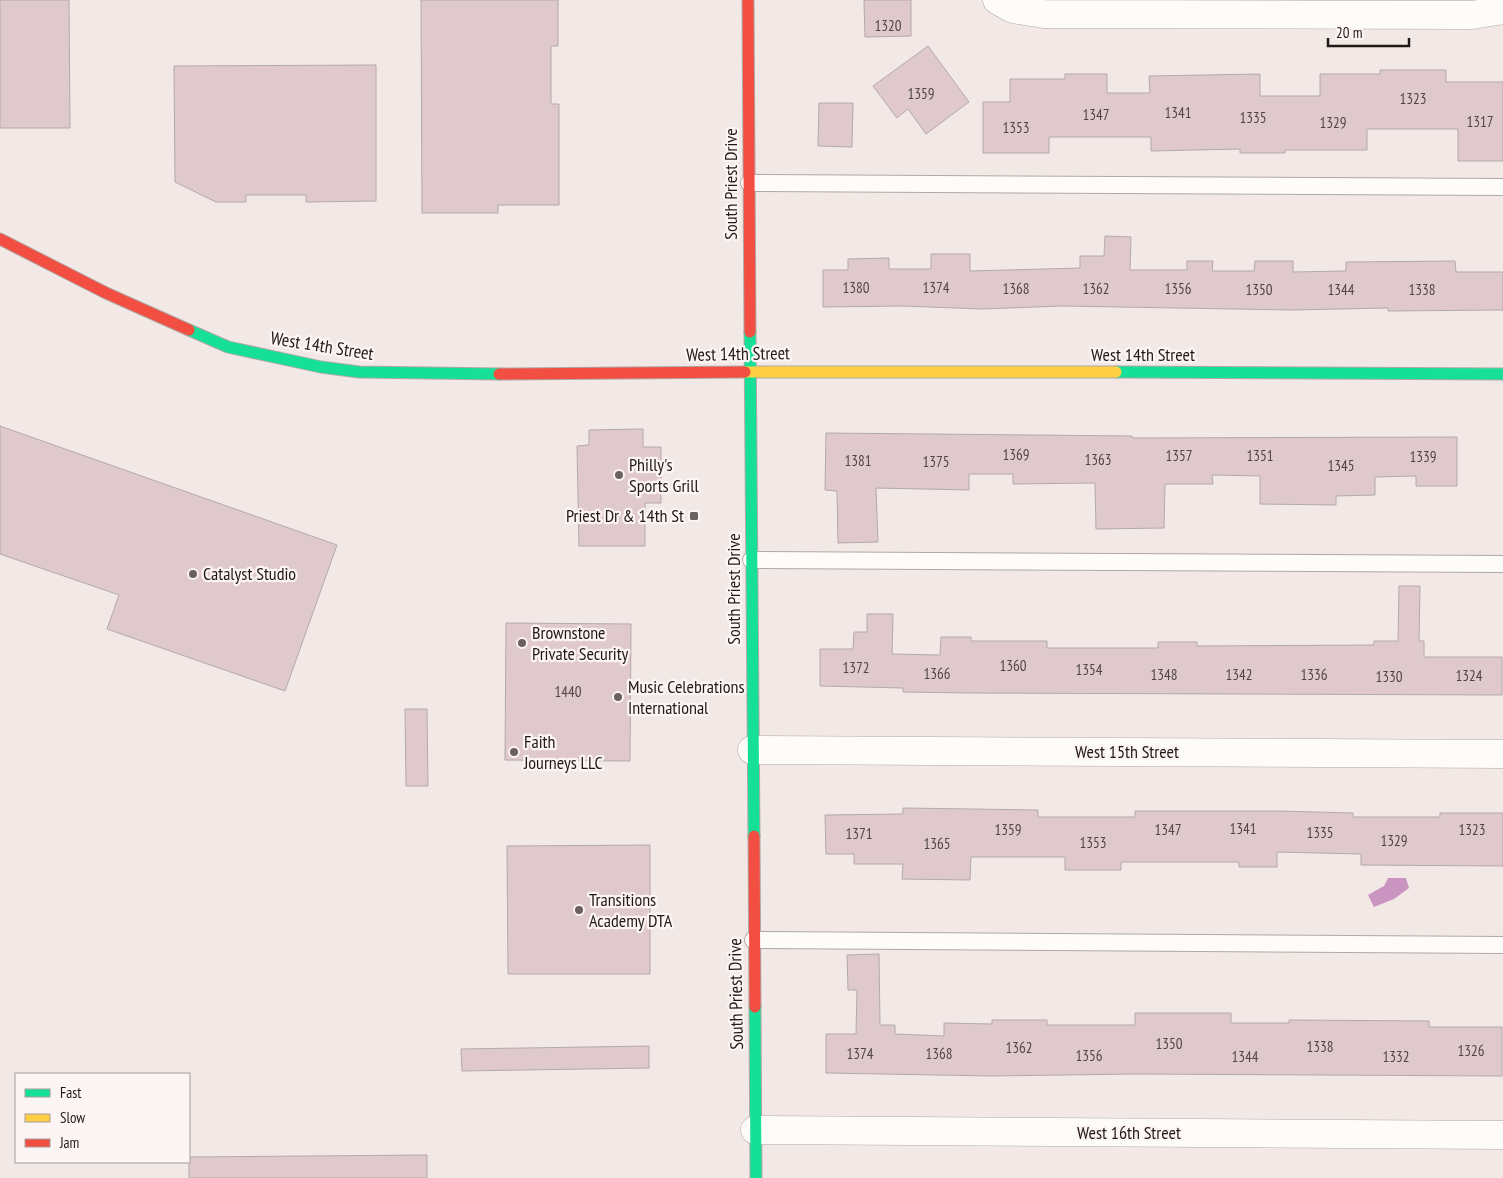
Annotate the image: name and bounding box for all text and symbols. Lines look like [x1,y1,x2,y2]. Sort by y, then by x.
scale bar [1328,15,1409,47]
house number: 1320 [874,16,902,35]
text: 20 m [1336,23,1362,42]
house number: 1359 [907,84,935,103]
house number: 1323 [1399,89,1427,108]
house number: 1341 [1164,103,1192,122]
house number: 1347 [1082,105,1110,124]
house number: 1335 [1239,108,1267,127]
house number: 1317 [1466,112,1494,131]
house number: 1329 [1319,113,1347,132]
house number: 1353 [1002,118,1030,137]
street label: South Priest Drive [719,128,742,240]
house number: 1380 [842,278,870,297]
house number: 1374 [922,278,950,297]
house number: 1368 [1002,279,1030,298]
house number: 1362 [1082,279,1110,298]
house number: 1356 [1164,279,1192,298]
house number: 1350 [1245,280,1273,299]
house number: 1344 [1327,280,1355,299]
house number: 1338 [1408,280,1436,299]
street label: West 14th Street [269,326,375,365]
street label: West 14th Street [686,341,790,366]
street label: West 14th Street [1091,343,1195,366]
house number: 1369 [1002,445,1030,464]
house number: 1357 [1165,446,1193,465]
house number: 1351 [1246,446,1274,465]
house number: 1339 [1409,447,1437,466]
house number: 1363 [1084,450,1112,469]
house number: 1381 [844,451,872,470]
house number: 1375 [922,452,950,471]
place label: Philly's Sports Grill [629,453,699,497]
house number: 1345 [1327,456,1355,475]
marker: Philly's Sports Grill [613,469,625,481]
place label: Priest Dr & 14th St [566,504,684,527]
marker: Priest Dr & 14th St [688,510,700,522]
street label: South Priest Drive [722,533,745,645]
place label: Catalyst Studio [203,562,296,585]
marker: Catalyst Studio [187,568,199,580]
place label: Brownstone Private Security [532,621,629,665]
marker: Brownstone Private Security [516,637,528,649]
house number: 1360 [999,656,1027,675]
house number: 1372 [842,658,870,677]
house number: 1354 [1075,660,1103,679]
house number: 1366 [923,664,951,683]
house number: 1348 [1150,665,1178,684]
house number: 1342 [1225,665,1253,684]
house number: 1336 [1300,665,1328,684]
house number: 1324 [1455,666,1483,685]
house number: 1330 [1375,667,1403,686]
place label: Music Celebrations International [628,675,745,719]
house number: 1440 [554,682,582,701]
marker: Music Celebrations International [612,691,624,703]
place label: Faith Journeys LLC [523,730,603,774]
street label: West 15th Street [1075,740,1179,763]
marker: Faith Journeys LLC [508,746,520,758]
house number: 1341 [1229,819,1257,838]
house number: 1359 [994,820,1022,839]
house number: 1347 [1154,820,1182,839]
house number: 1323 [1458,820,1486,839]
house number: 1335 [1306,823,1334,842]
house number: 1371 [845,824,873,843]
house number: 1329 [1380,831,1408,850]
house number: 1353 [1079,833,1107,852]
house number: 1365 [923,834,951,853]
place label: Transitions Academy DTA [589,888,673,932]
marker: Transitions Academy DTA [573,904,585,916]
street label: South Priest Drive [723,938,748,1050]
house number: 1350 [1155,1034,1183,1053]
house number: 1338 [1306,1037,1334,1056]
house number: 1362 [1005,1038,1033,1057]
house number: 1326 [1457,1041,1485,1060]
house number: 1374 [846,1044,874,1063]
house number: 1368 [925,1044,953,1063]
house number: 1356 [1075,1046,1103,1065]
house number: 1344 [1231,1047,1259,1066]
house number: 1332 [1382,1047,1410,1066]
legend [15,1073,190,1163]
text: Fast [60,1083,81,1102]
text: Slow [60,1108,85,1127]
street label: West 16th Street [1077,1121,1181,1144]
text: Jam [59,1133,79,1152]

